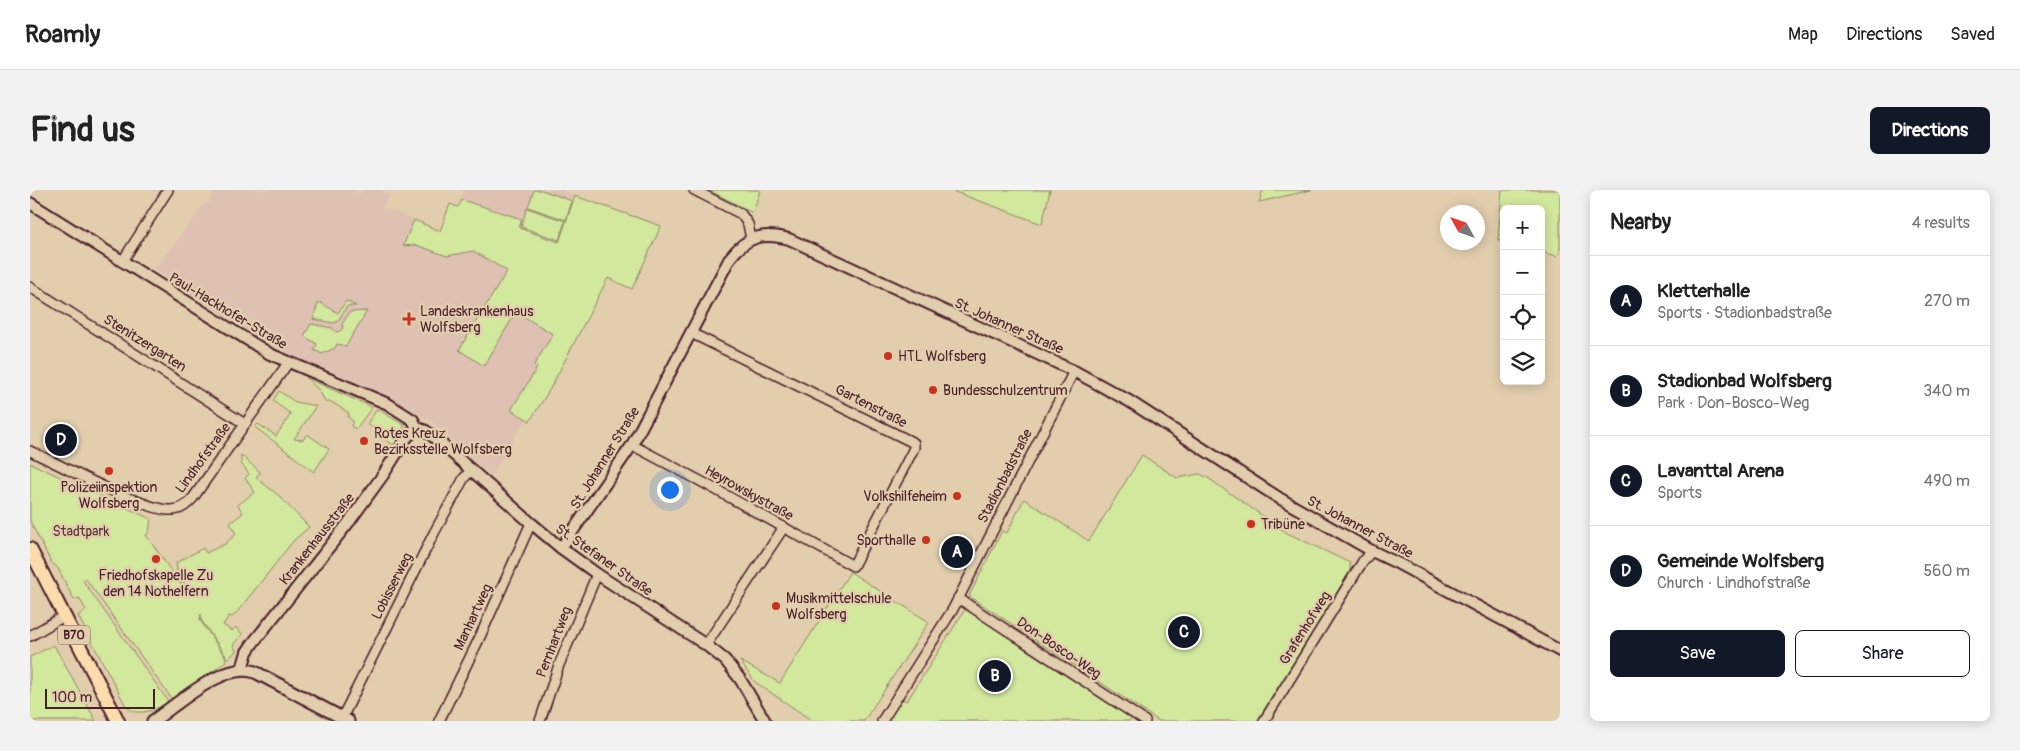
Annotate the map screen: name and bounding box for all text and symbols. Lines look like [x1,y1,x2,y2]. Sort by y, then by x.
text: Roamly [25,20,100,49]
text: Map [1788,23,1818,46]
text: Directions [1846,23,1922,46]
text: Saved [1950,23,1995,46]
button: Directions [1870,107,1990,154]
text: Find us [30,108,135,152]
north arrow [1440,205,1485,250]
map controls [1500,205,1545,385]
button: + [1500,205,1545,250]
text: Nearby [1610,209,1671,236]
text: 4 results [1912,213,1970,233]
button: − [1500,250,1545,295]
street label: Paul-Hackhofer-Straße [166,269,290,353]
text: Kletterhalle [1657,279,1750,303]
text: A [1621,291,1631,311]
text: 270 m [1924,291,1970,311]
street label: St. Johanner Straße [952,294,1066,358]
button: locate [1500,295,1545,340]
place label: Landeskrankenhaus Wolfsberg [420,303,534,336]
text: Sports · Stadionbadstraße [1657,303,1832,323]
street label: Stenitzergarten [100,311,190,375]
marker: Landeskrankenhaus Wolfsberg [402,312,416,326]
button: layers [1500,340,1545,385]
place label: HTL Wolfsberg [898,348,986,365]
marker: HTL Wolfsberg [882,350,894,362]
text: Stadionbad Wolfsberg [1657,369,1832,393]
street label: Gartenstraße [832,381,910,431]
text: B [1621,381,1631,401]
text: 340 m [1923,381,1970,401]
place label: Bundesschulzentrum [943,382,1068,399]
marker: Bundesschulzentrum [927,384,939,396]
text: Park · Don-Bosco-Weg [1657,393,1809,413]
street label: St. Johanner Straße [567,404,643,512]
street label: Lindhofstraße [172,419,234,496]
pin: D [45,421,77,459]
place label: Rotes Kreuz Bezirksstelle Wolfsberg [374,425,512,458]
street label: Stadionbadstraße [974,426,1036,526]
marker: Rotes Kreuz Bezirksstelle Wolfsberg [358,435,370,447]
text: Lavanttal Arena [1657,459,1784,483]
street label: Heyrowskystraße [702,462,796,524]
marker: Polizeiinspektion Wolfsberg [103,465,115,477]
text: C [1621,471,1631,491]
text: 490 m [1924,471,1970,491]
your location [657,477,683,503]
place label: Polizeiinspektion Wolfsberg [61,479,157,512]
text: Sports [1657,483,1702,503]
place label: Volkshilfeheim [863,488,947,505]
street label: Krankenhausstraße [276,490,358,588]
marker: Volkshilfeheim [951,490,963,502]
street label: St. Johanner Straße [1304,492,1416,562]
place label: Tribüne [1261,516,1305,533]
marker: Tribüne [1245,518,1257,530]
street label: St. Stefaner Straße [552,520,656,600]
park label: Stadtpark [53,523,110,540]
place label: Sporthalle [856,532,916,549]
pin: A [941,533,973,571]
marker: Sporthalle [920,534,932,546]
text: Gemeinde Wolfsberg [1657,549,1824,573]
street label: Lobisserweg [368,550,416,622]
marker: Friedhofskapelle Zu den 14 Nothelfern [150,553,162,565]
text: D [1621,561,1631,581]
text: 560 m [1923,561,1970,581]
place label: Friedhofskapelle Zu den 14 Nothelfern [99,567,213,600]
text: Church · Lindhofstraße [1657,573,1810,593]
street label: Manhartweg [450,581,496,653]
street label: Grafenhofweg [1276,588,1334,668]
place label: Musikmittelschule Wolfsberg [786,590,891,623]
marker: Musikmittelschule Wolfsberg [770,600,782,612]
street label: Pernhartweg [533,604,575,680]
street label: Don-Bosco-Weg [1014,613,1104,683]
pin: C [1168,613,1200,651]
road number: B70 [58,626,90,644]
button: Save [1610,630,1785,677]
button: Share [1795,630,1970,677]
pin: B [979,657,1011,695]
scale bar [45,686,155,709]
text: 100 m [52,689,92,706]

